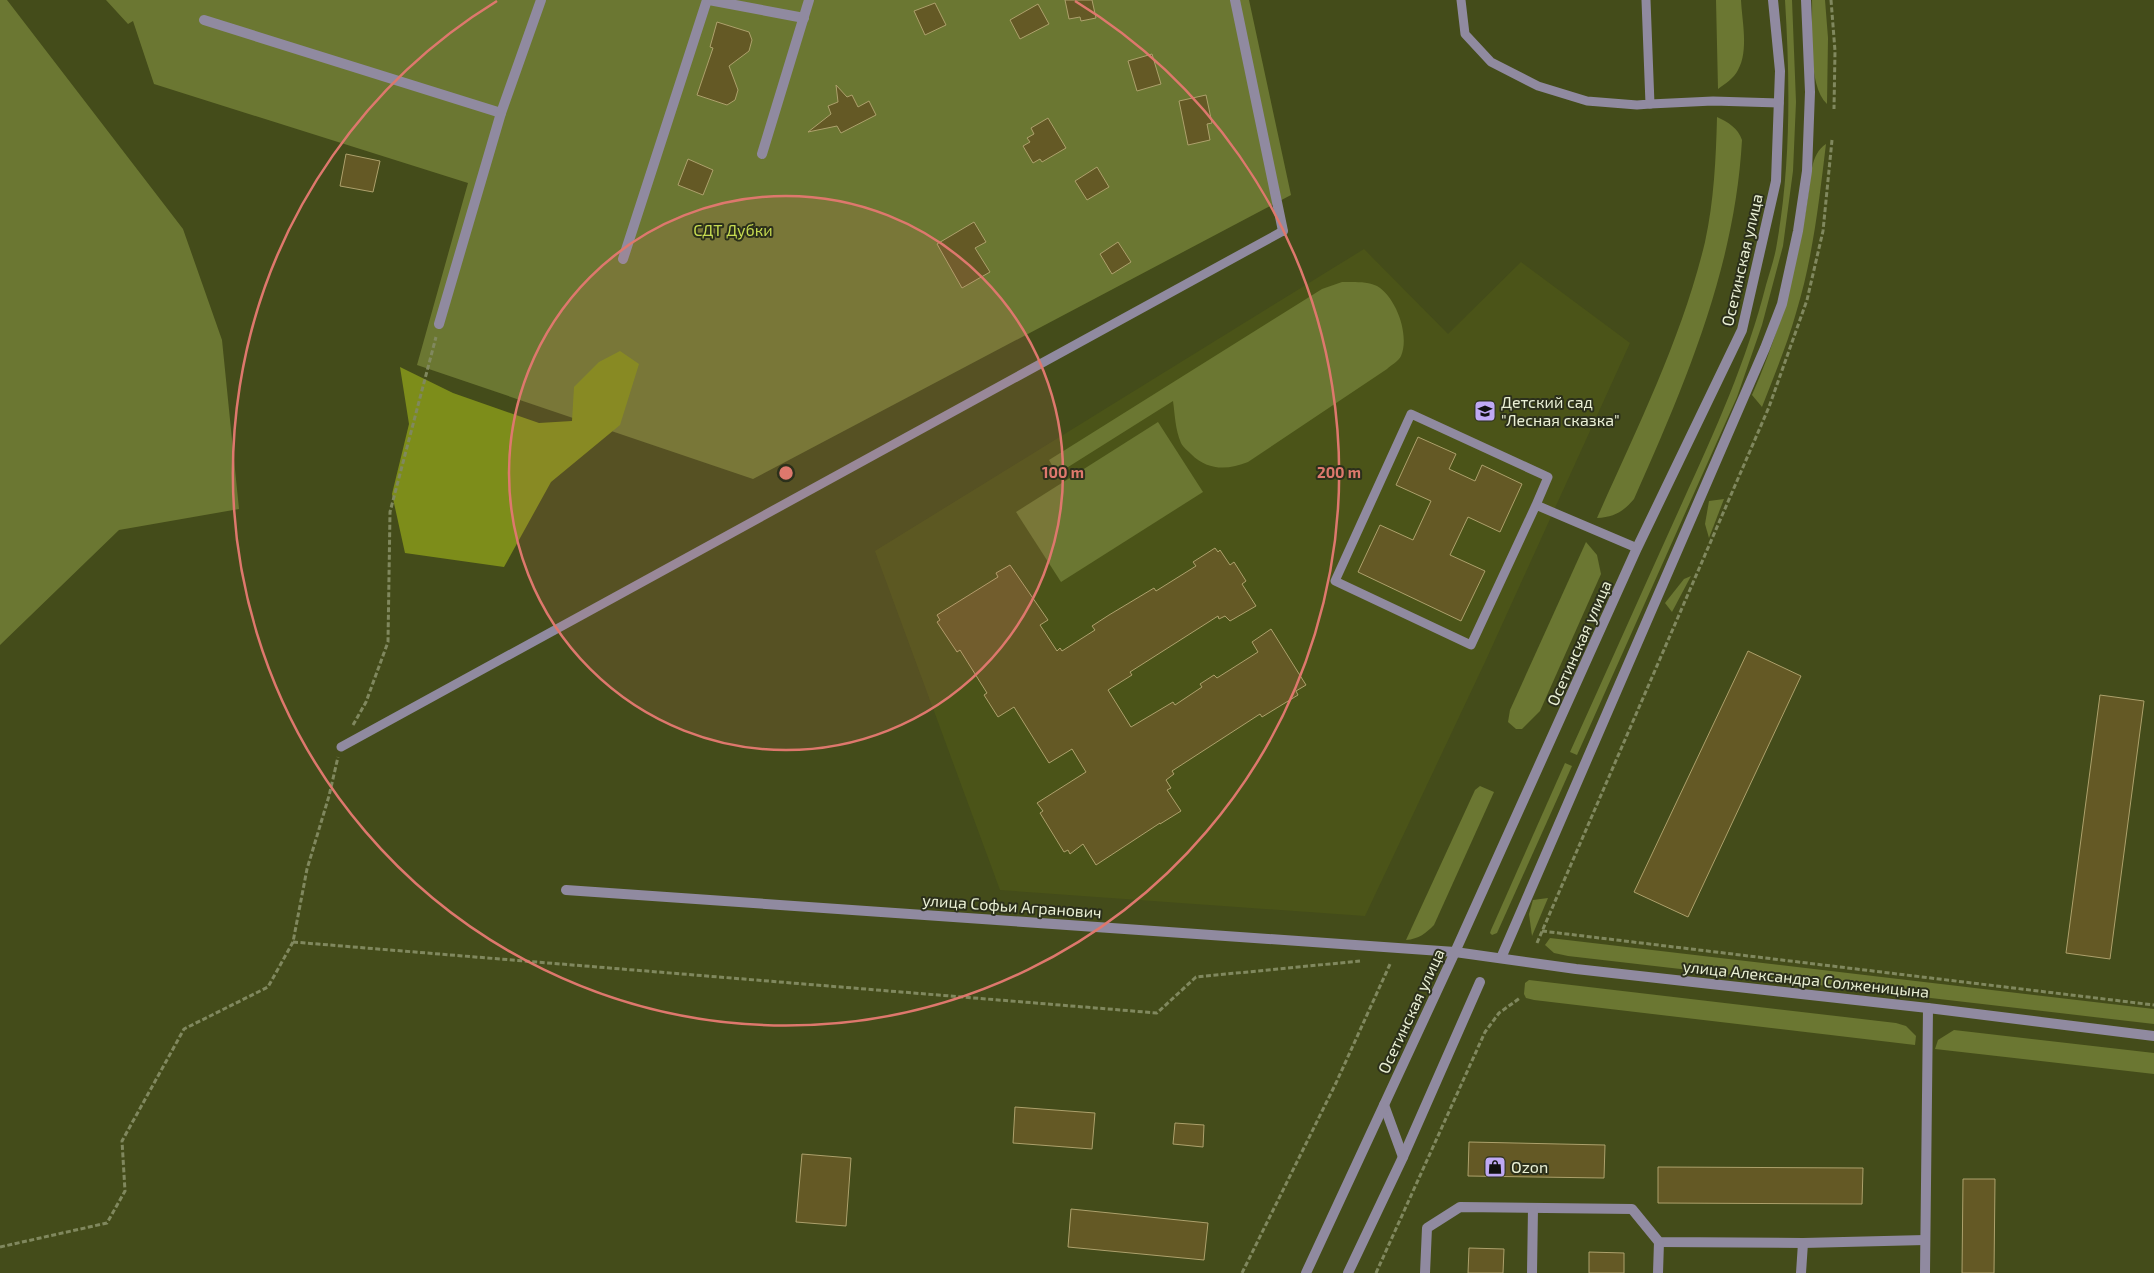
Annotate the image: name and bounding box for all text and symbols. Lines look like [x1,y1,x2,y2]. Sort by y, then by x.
street label: Осетинская улица [1717,192,1767,328]
park label: СДТ Дубки [693,220,773,240]
place label: Детский сад "Лесная сказка" [1501,392,1620,429]
school or university icon: Детский сад "Лесная сказка" [1473,399,1497,423]
text: 100 m [1042,463,1084,481]
text: 200 m [1317,463,1361,481]
centre of rings [777,464,795,482]
street label: Осетинская улица [1542,577,1616,709]
street label: улица Софьи Агранович [922,890,1102,922]
street label: Осетинская улица [1373,945,1449,1077]
street label: улица Александра Солженицына [1682,956,1930,1002]
shop icon: Ozon [1483,1155,1507,1179]
place label: Ozon [1511,1157,1548,1176]

